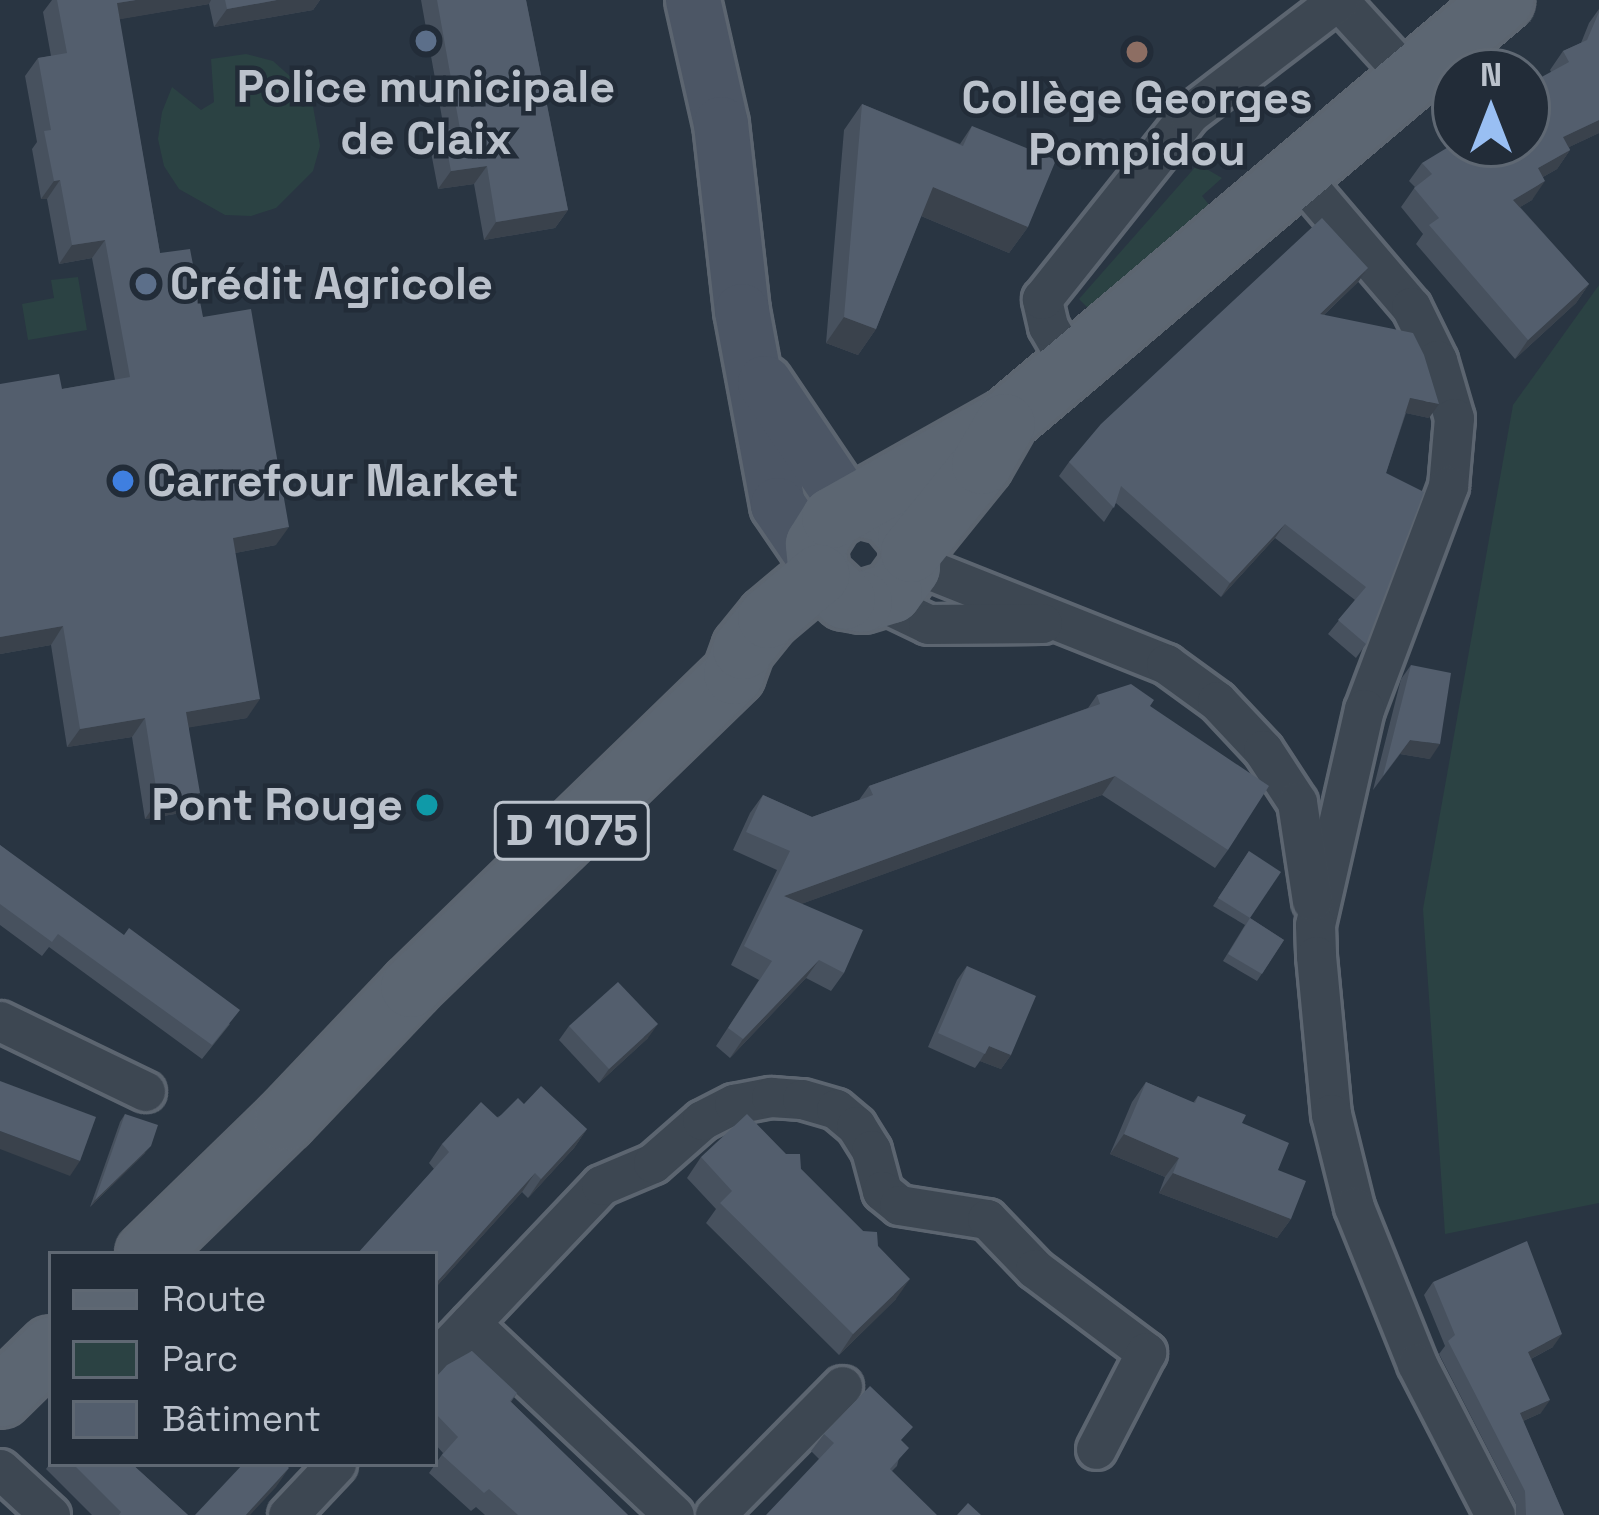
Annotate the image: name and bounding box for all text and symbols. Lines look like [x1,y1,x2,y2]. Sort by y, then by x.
marker: Police municipale de Claix [413,28,439,54]
marker: Collège Georges Pompidou [1124,39,1150,65]
north arrow [1431,48,1551,168]
text: N [1480,54,1502,96]
place label: Police municipale de Claix [237,60,615,166]
place label: Collège Georges Pompidou [961,71,1313,177]
place label: Crédit Agricole [170,257,493,311]
marker: Crédit Agricole [133,271,159,297]
place label: Carrefour Market [147,454,519,508]
marker: Carrefour Market [110,468,136,494]
place label: Pont Rouge [151,778,403,832]
marker: Pont Rouge [414,792,440,818]
road number: D 1075 [491,795,653,867]
legend [48,1251,438,1467]
text: Route [162,1276,266,1322]
text: Parc [162,1336,238,1382]
text: Bâtiment [162,1396,321,1442]

